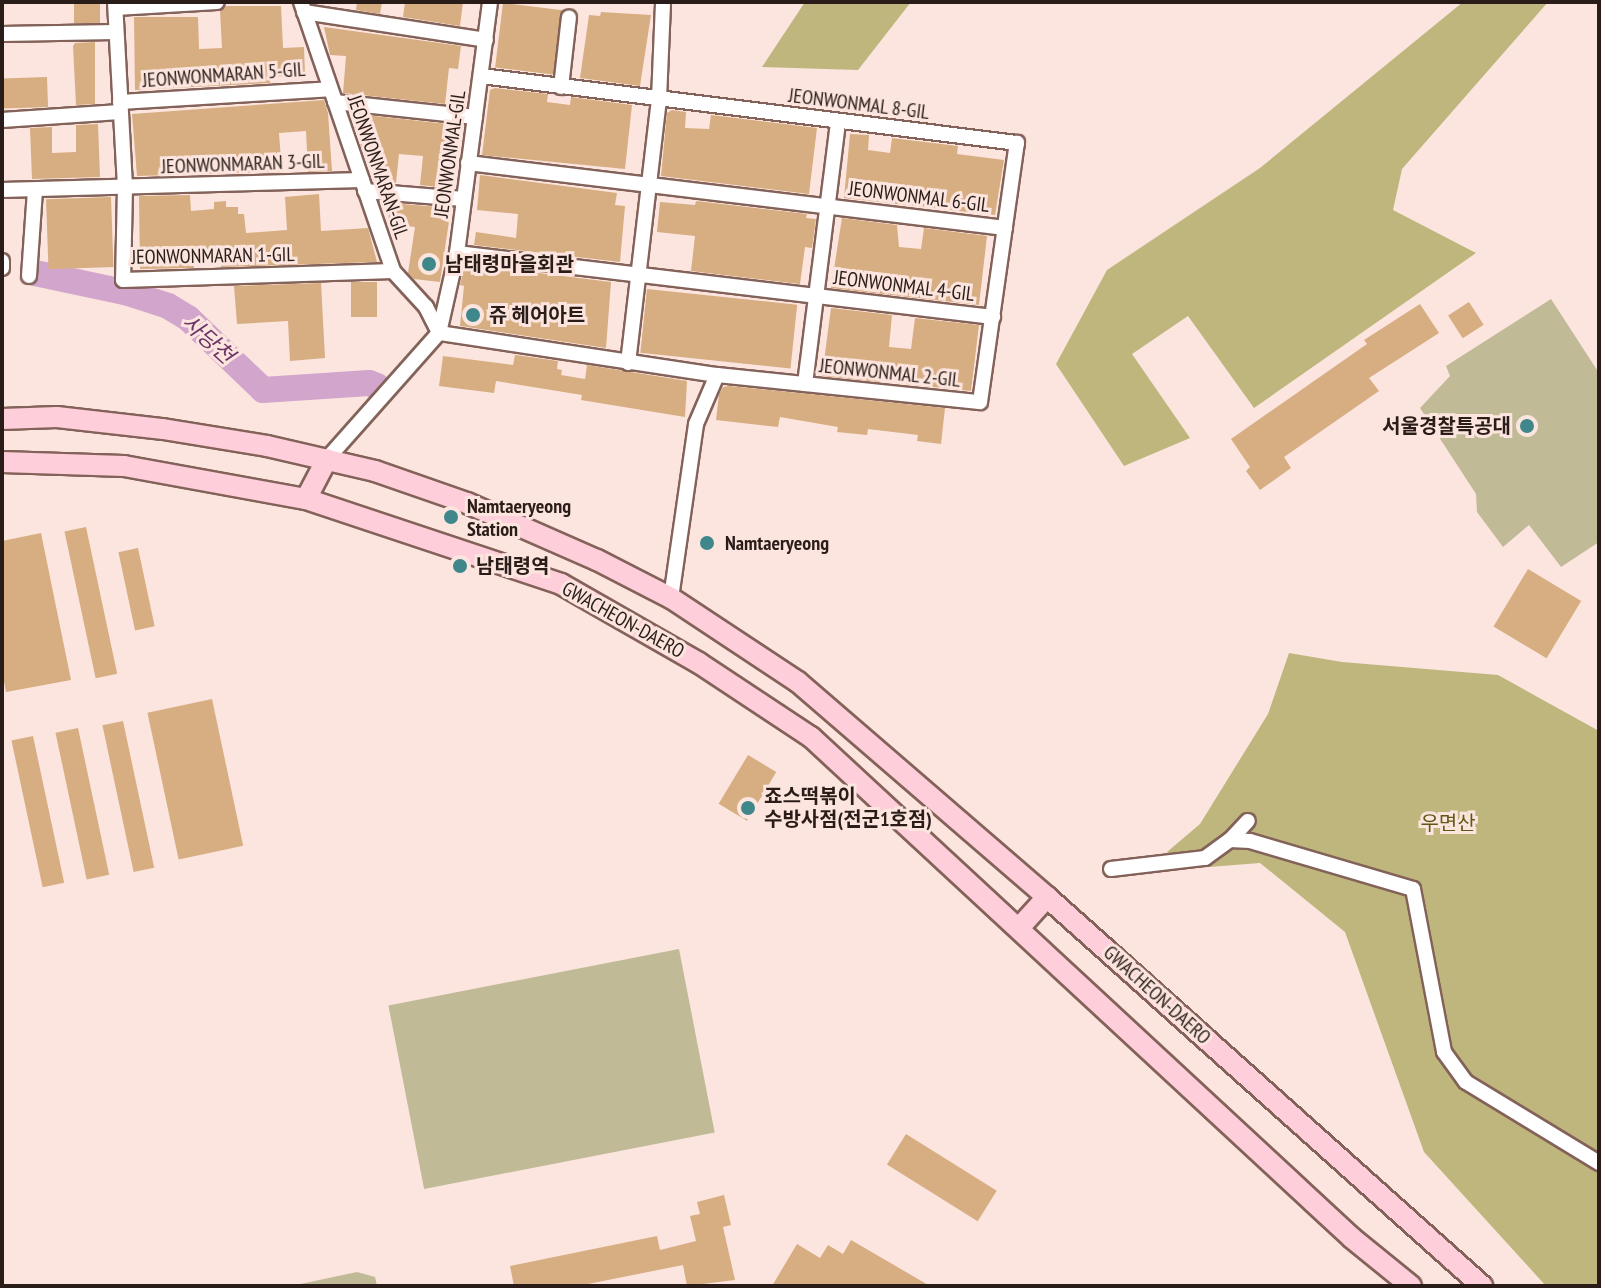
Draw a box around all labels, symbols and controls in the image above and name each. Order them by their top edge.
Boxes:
street label: JEONWONMARAN 5-GIL [142,57,306,93]
street label: JEONWONMAL 8-GIL [787,83,931,125]
street label: JEONWONMAL-GIL [429,89,471,219]
street label: JEONWONMARAN-GIL [342,92,414,242]
street label: JEONWONMARAN 3-GIL [161,149,325,179]
street label: JEONWONMAL 6-GIL [847,176,991,218]
street label: JEONWONMARAN 1-GIL [131,243,295,269]
place label: 남태령마을회관 [445,252,574,276]
marker: 남태령마을회관 [420,255,438,273]
street label: JEONWONMAL 4-GIL [832,265,976,307]
place label: 쥬 헤어아트 [489,303,585,327]
marker: 쥬 헤어아트 [464,306,482,324]
water label: 사당천 [177,309,239,369]
street label: JEONWONMAL 2-GIL [818,354,962,392]
place label: 서울경찰특공대 [1382,414,1511,438]
marker: 서울경찰특공대 [1518,417,1536,435]
place label: Namtaeryeong Station [467,494,571,541]
marker: Namtaeryeong Station [442,508,460,526]
place label: Namtaeryeong [725,531,829,555]
marker: Namtaeryeong [696,532,718,554]
place label: 남태령역 [476,554,550,578]
marker: 남태령역 [451,557,469,575]
street label: GWACHEON-DAERO [558,577,688,663]
place label: 죠스떡볶이 수방사점(전군1호점) [764,784,932,831]
marker: 죠스떡볶이 수방사점(전군1호점) [739,799,757,817]
park label: 우면산 [1420,811,1476,835]
street label: GWACHEON-DAERO [1098,941,1216,1049]

